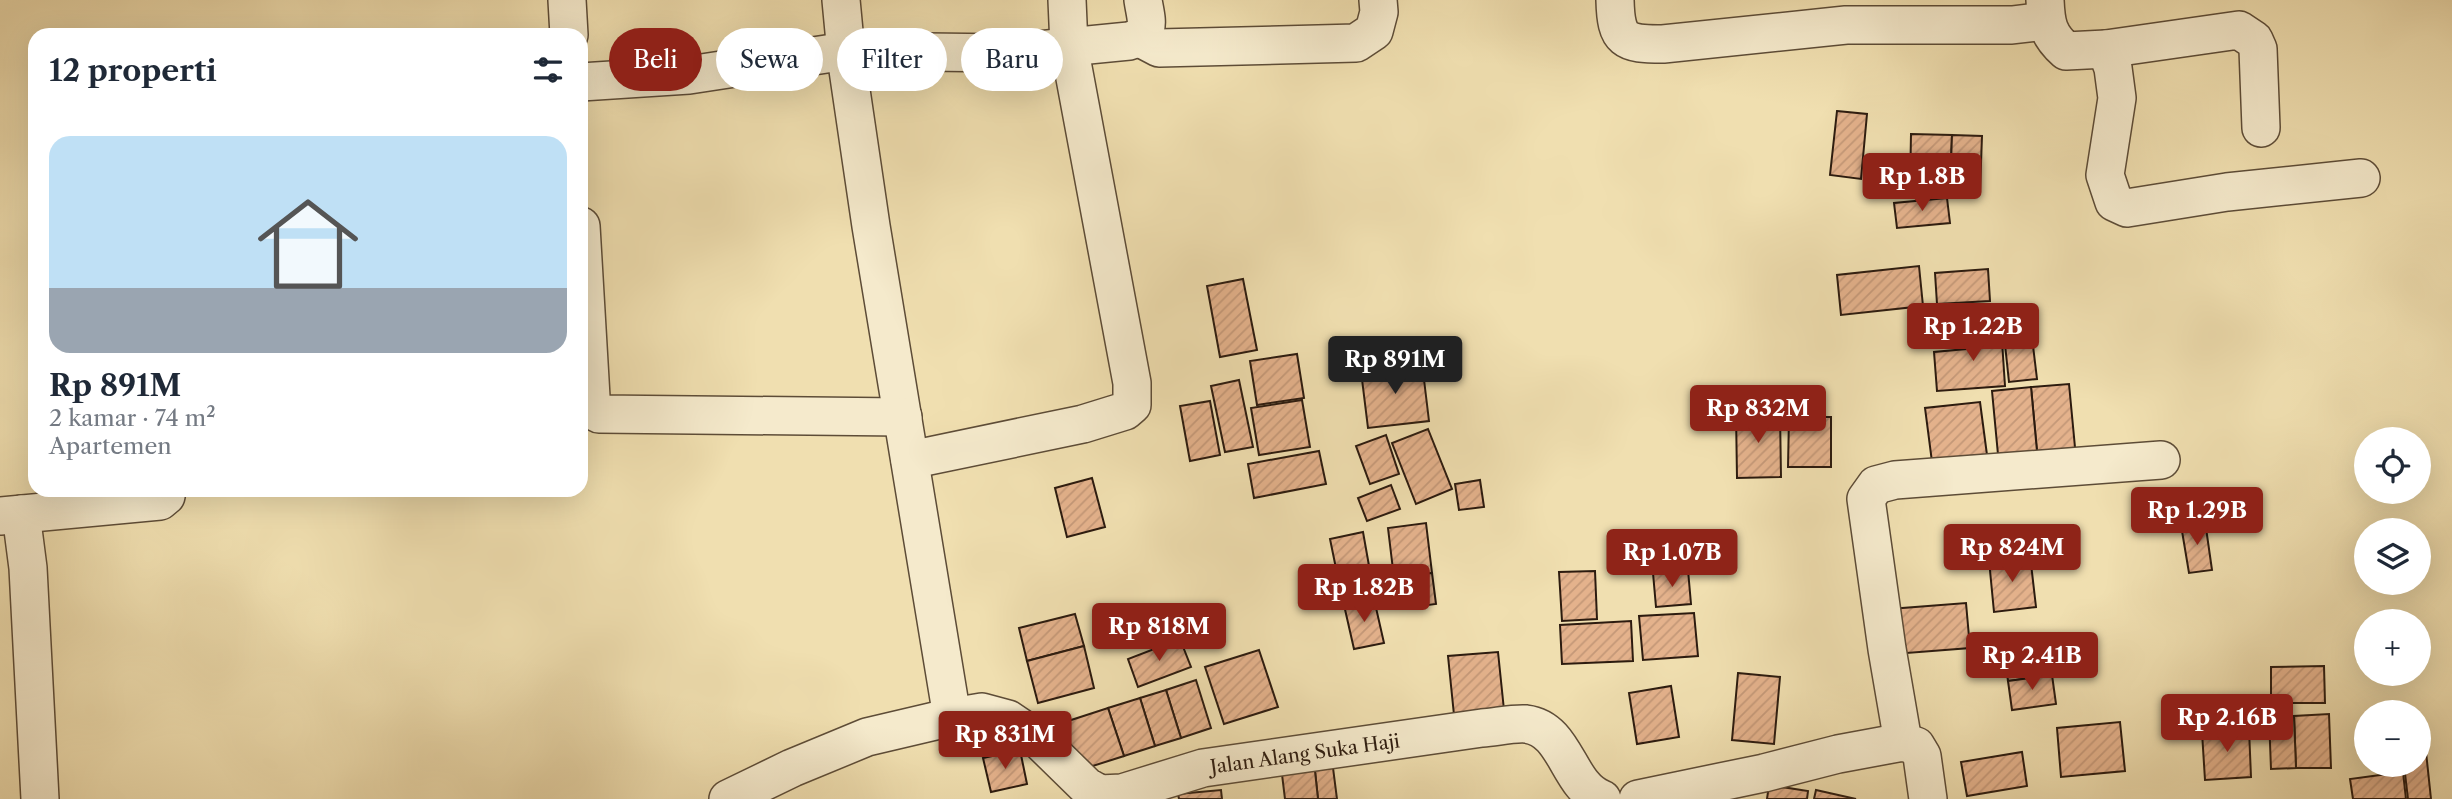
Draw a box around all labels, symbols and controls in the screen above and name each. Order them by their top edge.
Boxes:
chip: Beli [609,28,702,91]
chip: Sewa [716,28,823,91]
chip: Filter [837,28,947,91]
chip: Baru [961,28,1063,91]
icon: filters [529,51,567,89]
text: 12 properti [49,52,217,89]
pin: Rp 1.8B [1857,154,1987,213]
text: Rp 1.8B [1879,162,1965,190]
icon: home [245,181,371,307]
pin: Rp 1.22B [1901,304,2045,363]
text: Rp 1.22B [1923,312,2023,340]
pin: Rp 891M [1330,336,1460,396]
text: Rp 891M [1344,345,1446,373]
text: Rp 891M [49,367,181,404]
pin: Rp 832M [1693,386,1823,445]
text: Rp 832M [1706,394,1810,422]
text: 2 kamar · 74 m² [49,404,216,432]
map controls [2354,427,2431,777]
button: locate [2354,427,2431,504]
text: Apartemen [49,432,172,460]
pin: Rp 1.29B [2125,488,2269,547]
text: Rp 1.29B [2147,496,2247,524]
button: layers [2354,518,2431,595]
pin: Rp 824M [1947,524,2077,584]
pin: Rp 1.07B [1600,530,1744,589]
text: Rp 824M [1960,533,2064,561]
text: Rp 1.07B [1622,538,1722,566]
pin: Rp 1.82B [1292,564,1436,624]
text: Rp 1.82B [1314,573,1414,601]
pin: Rp 818M [1094,604,1224,663]
button: + [2354,609,2431,686]
text: Rp 818M [1108,612,1210,640]
pin: Rp 2.41B [1960,632,2104,692]
text: Rp 2.41B [1982,641,2082,669]
pin: Rp 2.16B [2155,694,2299,754]
button: − [2354,700,2431,777]
text: Rp 2.16B [2177,703,2277,731]
pin: Rp 831M [940,712,1070,771]
text: Rp 831M [955,720,1055,748]
street label: Jalan Alang Suka Haji [1206,729,1401,779]

